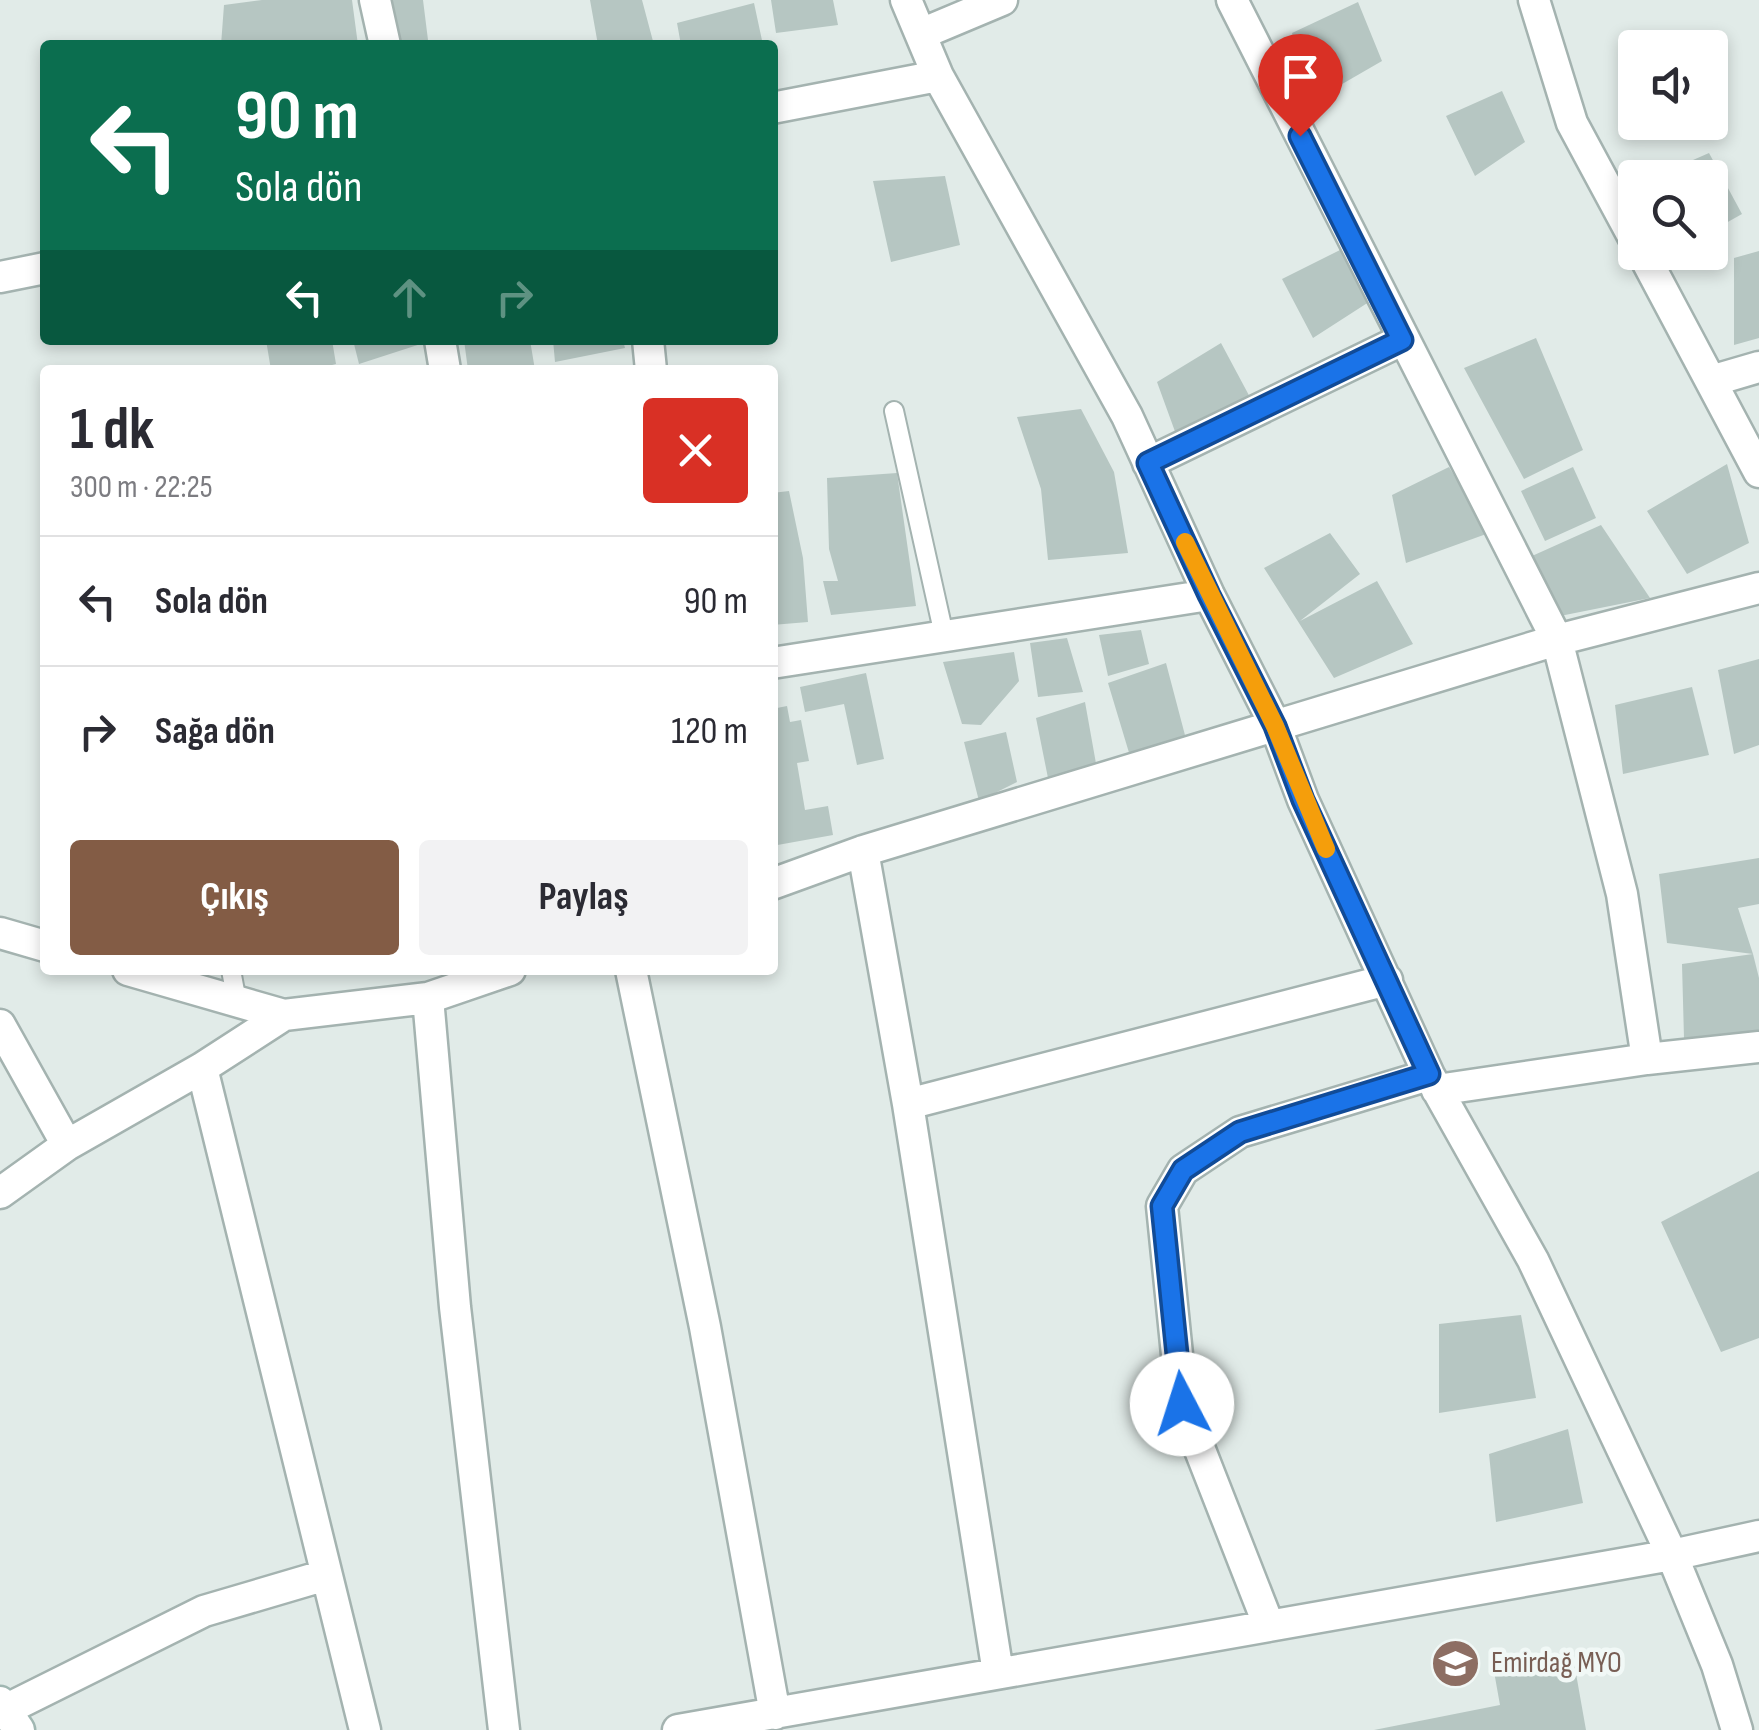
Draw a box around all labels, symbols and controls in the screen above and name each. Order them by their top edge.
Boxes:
map controls [1618,30,1728,270]
button: sound [1618,30,1728,140]
pin [1258,34,1343,137]
icon: arrive [1273,49,1328,104]
text: 90 m [235,75,359,159]
icon: left [70,80,200,210]
text: Sola dön [235,160,363,215]
button: search [1618,160,1728,270]
icon: left [277,270,332,325]
icon: ahead [382,270,437,325]
icon: right [487,270,542,325]
text: 1 dk [70,394,154,466]
button: close [643,398,748,503]
text: 300 m · 22:25 [70,468,213,507]
icon: left [70,574,125,629]
text: Sola dön [155,579,268,624]
text: 90 m [684,579,748,624]
icon: right [70,704,125,759]
text: Sağa dön [155,709,275,754]
text: 120 m [671,709,748,754]
button: Çıkış [70,840,399,955]
button: Paylaş [419,840,748,955]
position arrow [1130,1352,1234,1456]
school or university icon: Emirdağ MYO [1430,1637,1482,1689]
place label: Emirdağ MYO [1491,1645,1622,1681]

